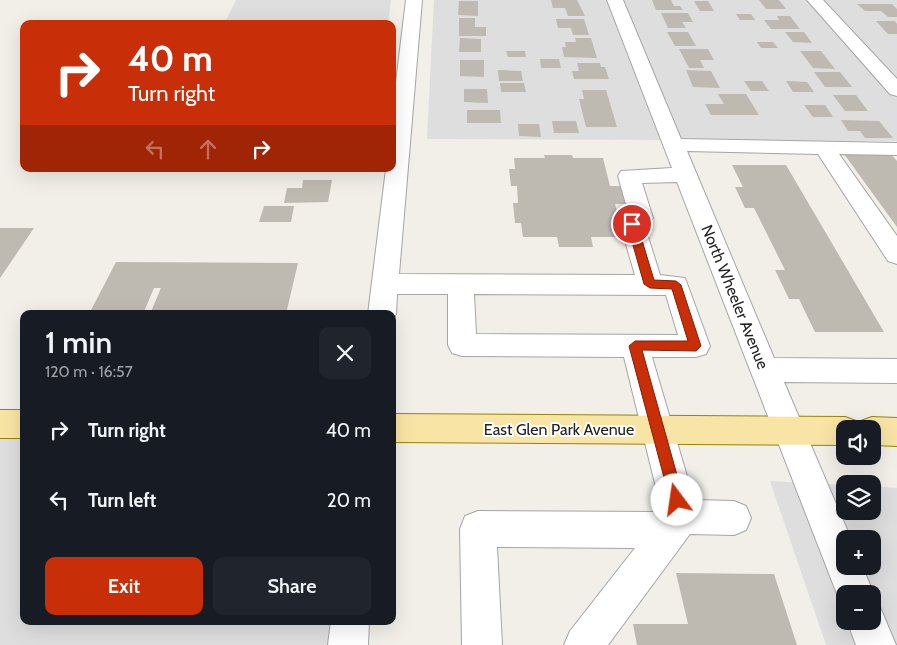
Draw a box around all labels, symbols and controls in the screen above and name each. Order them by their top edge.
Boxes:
text: 40 m [128,37,213,80]
icon: right [45,40,110,105]
text: Turn right [128,80,215,107]
icon: left [141,135,169,163]
icon: ahead [194,135,222,163]
icon: right [247,135,275,163]
pin [611,203,653,245]
icon: arrive [618,210,646,238]
street label: North Wheeler Avenue [697,222,773,372]
text: 1 min [45,324,112,361]
button: close [319,327,371,379]
text: 120 m · 16:57 [45,362,133,381]
icon: right [45,416,73,444]
text: Turn right [88,419,166,442]
text: 40 m [326,419,371,442]
street label: East Glen Park Avenue [484,420,634,439]
map controls [836,420,881,630]
button: sound [836,420,881,465]
position arrow [650,473,702,525]
button: layers [836,475,881,520]
icon: left [45,486,73,514]
text: Turn left [88,489,156,512]
text: 20 m [327,489,371,512]
button: + [836,530,881,575]
button: Exit [45,557,203,615]
button: Share [213,557,371,615]
button: − [836,585,881,630]

